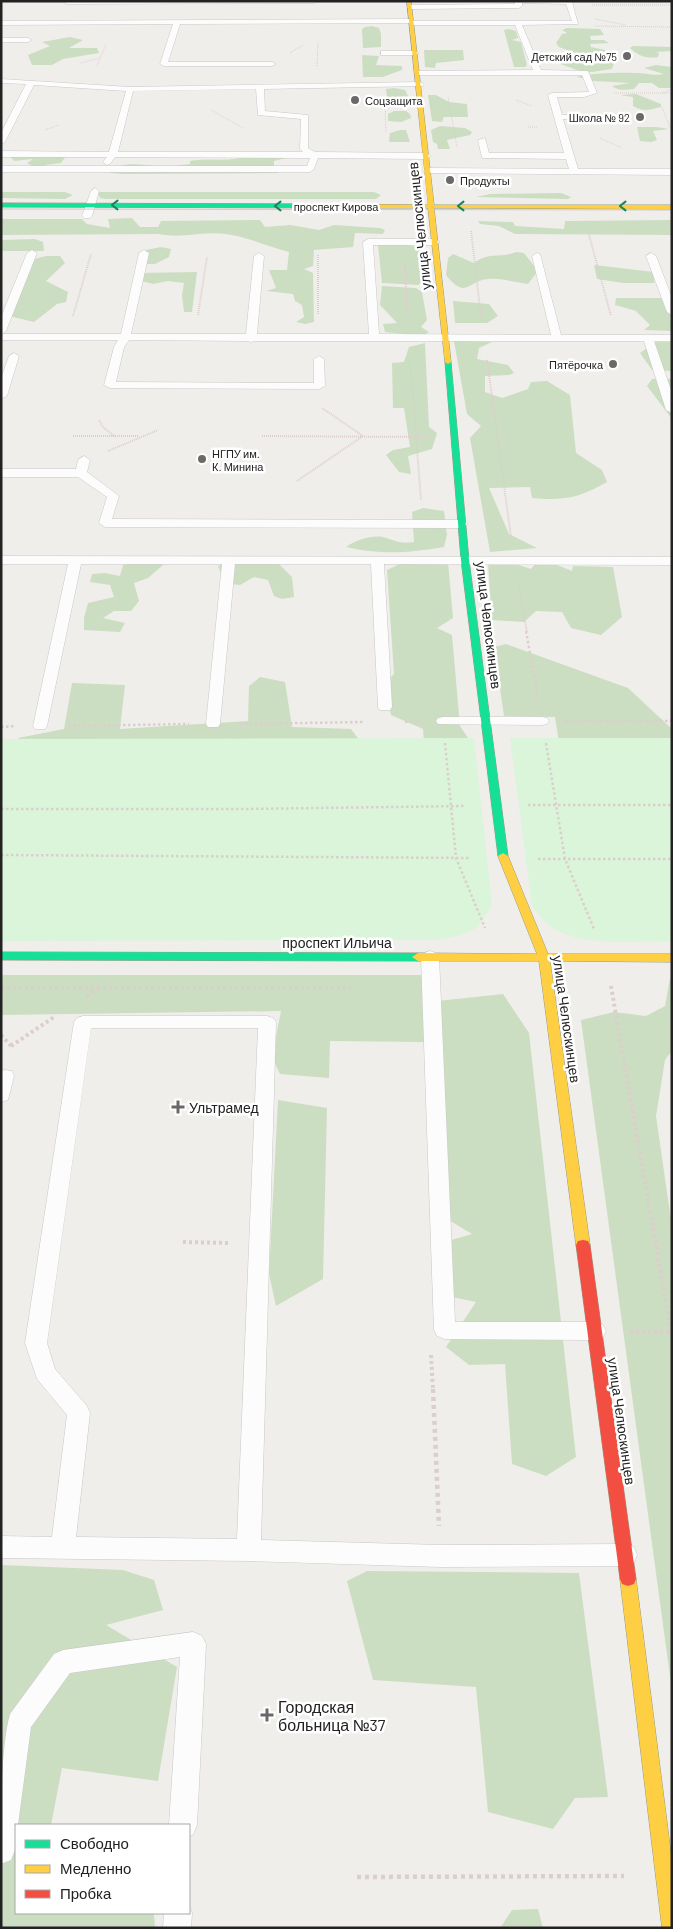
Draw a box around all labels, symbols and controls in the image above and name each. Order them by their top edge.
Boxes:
place label: Детский сад №75 [531,50,617,63]
marker: Детский сад №75 [621,50,633,62]
marker: Соцзащита [349,94,361,106]
place label: Соцзащита [365,94,424,107]
place label: Школа № 92 [569,111,630,124]
marker: Школа № 92 [634,111,646,123]
street label: улица Челюскинцев [404,161,434,291]
marker: Продукты [444,174,456,186]
place label: Продукты [460,174,510,187]
one-way arrow [111,200,118,210]
street label: проспект Кирова [294,200,379,213]
one-way arrow [273,201,281,211]
one-way arrow [456,201,464,211]
one-way arrow [619,201,626,211]
place label: Пятёрочка [549,358,604,371]
marker: Пятёрочка [607,358,619,370]
place label: НГПУ им. К. Минина [212,447,264,473]
marker: НГПУ им. К. Минина [196,453,208,465]
street label: улица Челюскинцев [473,560,505,690]
street label: проспект Ильича [282,934,392,951]
street label: улица Челюскинцев [550,954,584,1084]
place label: Ультрамед [189,1099,259,1116]
marker: Ультрамед [171,1100,185,1114]
street label: улица Челюскинцев [605,1356,639,1486]
place label: Городская больница №37 [278,1697,386,1734]
marker: Городская больница №37 [260,1708,274,1722]
legend [15,1824,190,1914]
text: Свободно [60,1834,129,1852]
text: Медленно [60,1859,131,1877]
text: Пробка [60,1884,112,1902]

